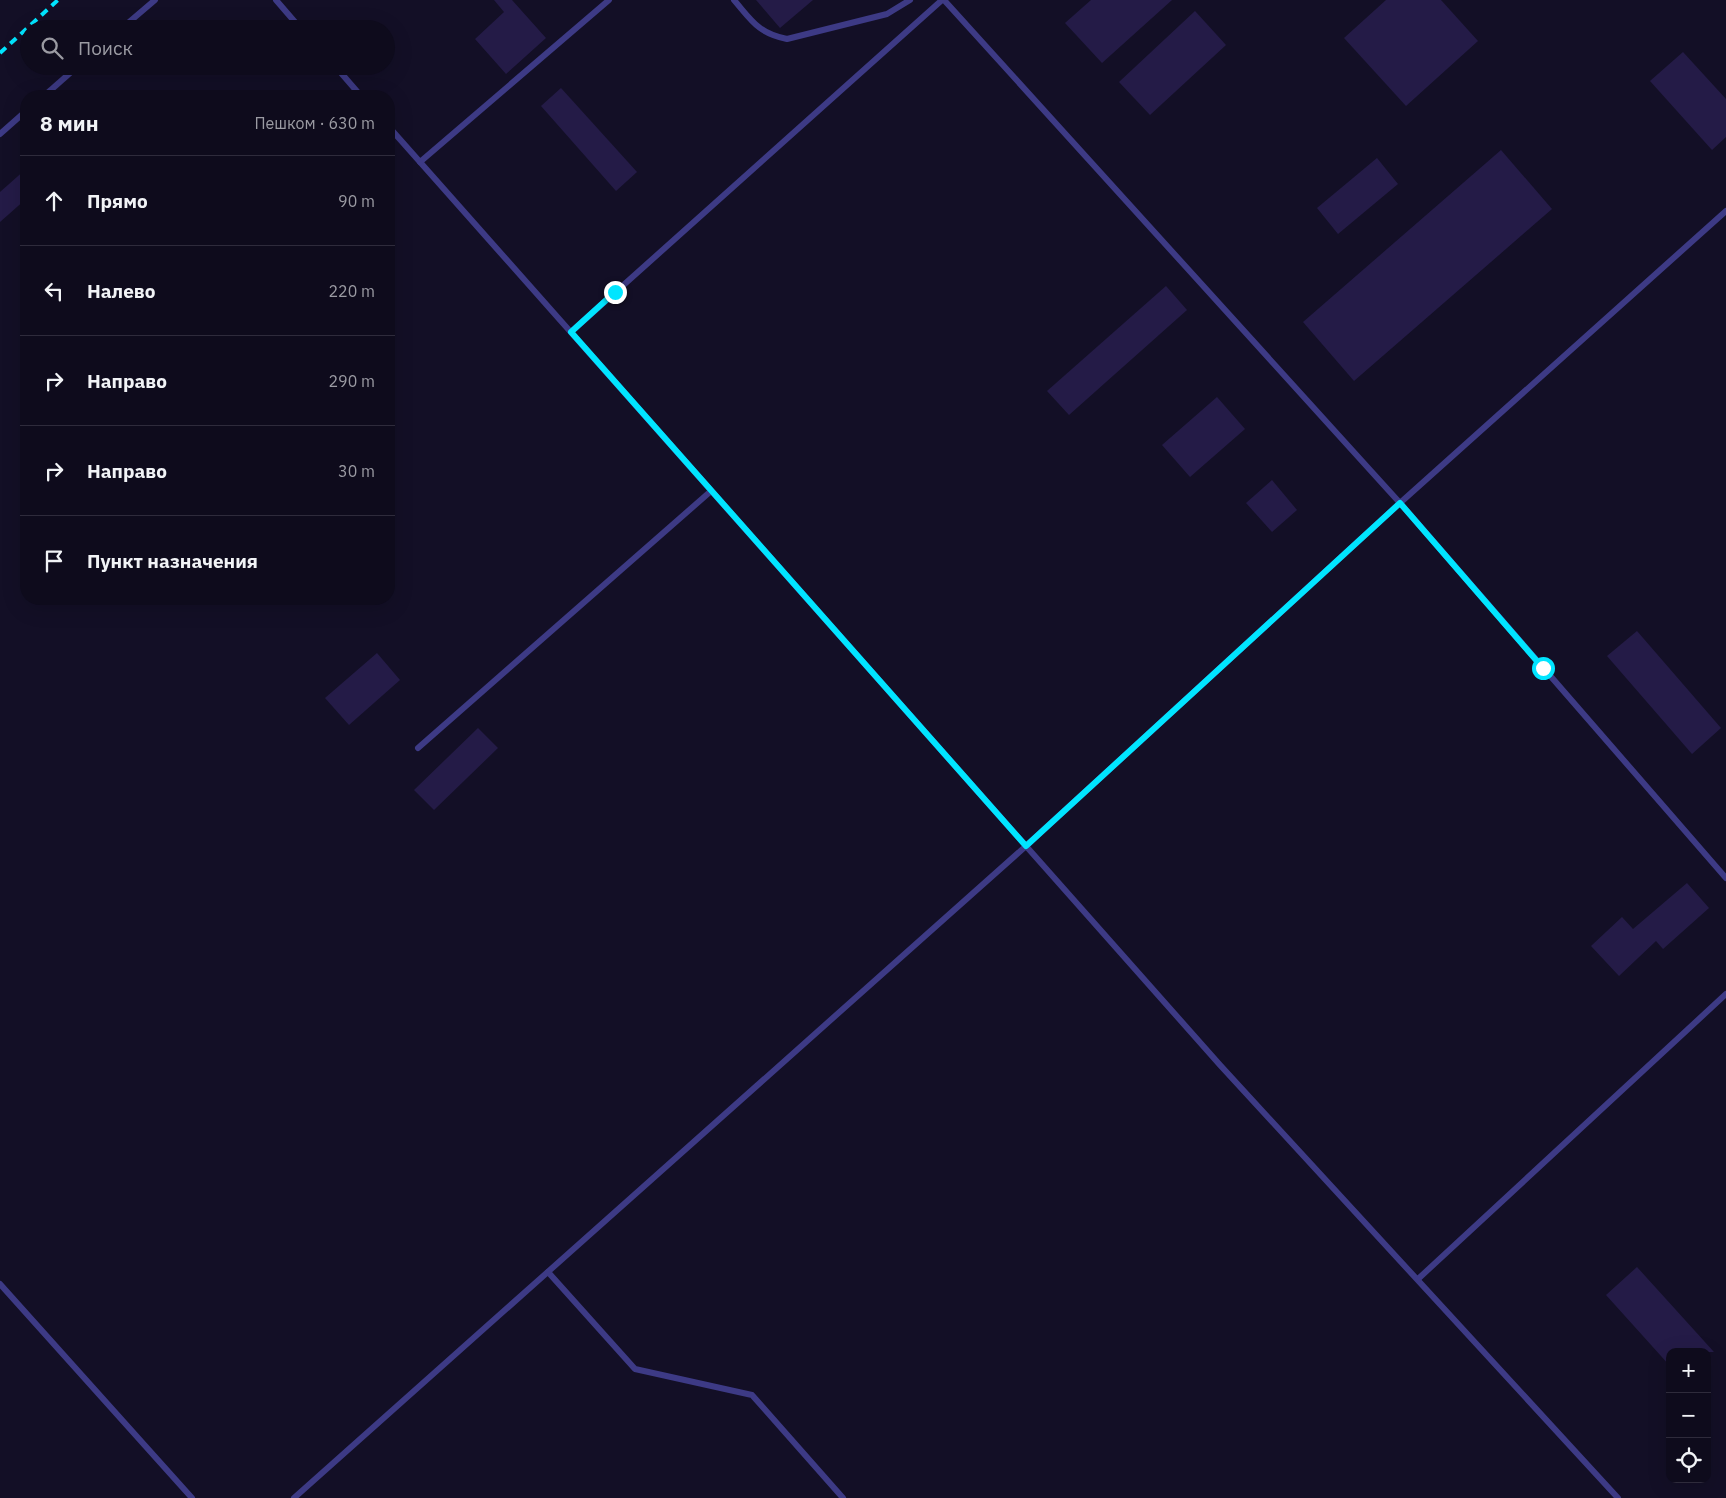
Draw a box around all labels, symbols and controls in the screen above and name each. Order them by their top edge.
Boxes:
search box [20,20,395,75]
icon: search [38,34,66,62]
text: Поиск [78,36,133,60]
text: 8 мин [40,109,99,137]
text: Пешком · 630 m [254,113,375,133]
icon: ahead [40,187,68,215]
text: Прямо [87,189,148,213]
text: 90 m [338,191,375,211]
icon: left [40,277,68,305]
text: Налево [87,279,156,303]
text: 220 m [328,281,375,301]
route end [604,281,627,304]
icon: right [40,367,68,395]
text: Направо [87,369,167,393]
text: 290 m [328,371,375,391]
icon: right [40,457,68,485]
text: Направо [87,459,167,483]
text: 30 m [338,461,375,481]
icon: arrive [40,547,68,575]
text: Пункт назначения [87,549,258,573]
route start [1532,657,1555,680]
map controls [1666,1348,1711,1483]
button: + [1666,1348,1711,1393]
button: − [1666,1393,1711,1438]
button: locate [1666,1438,1711,1483]

